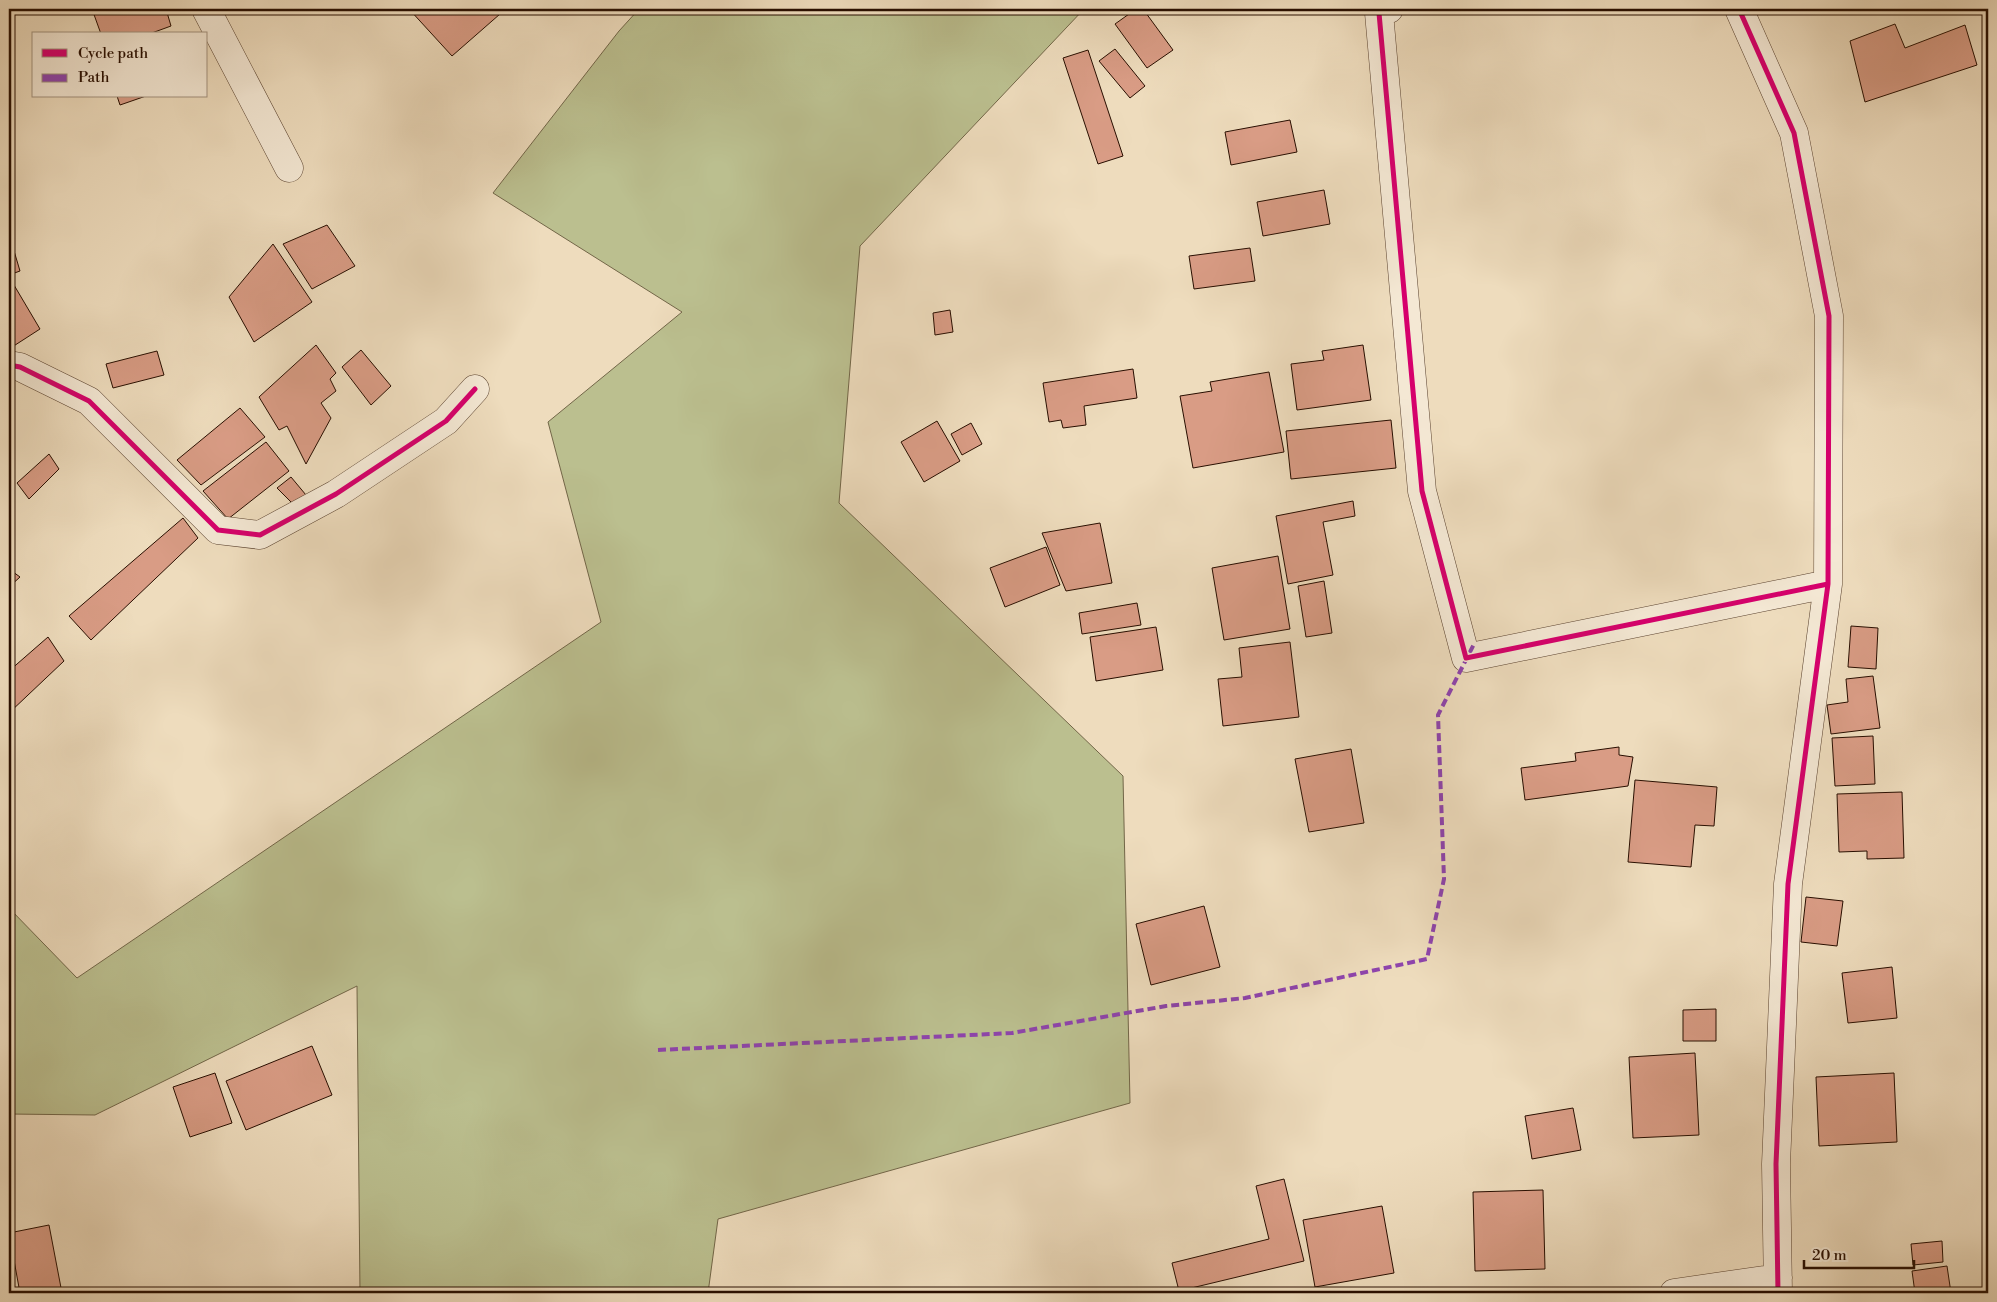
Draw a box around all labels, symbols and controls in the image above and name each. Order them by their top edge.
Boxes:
legend [32,32,208,98]
text: Cycle path [78,44,148,63]
text: Path [78,68,110,87]
scale bar [1804,1237,1914,1269]
text: 20 m [1812,1246,1847,1265]

